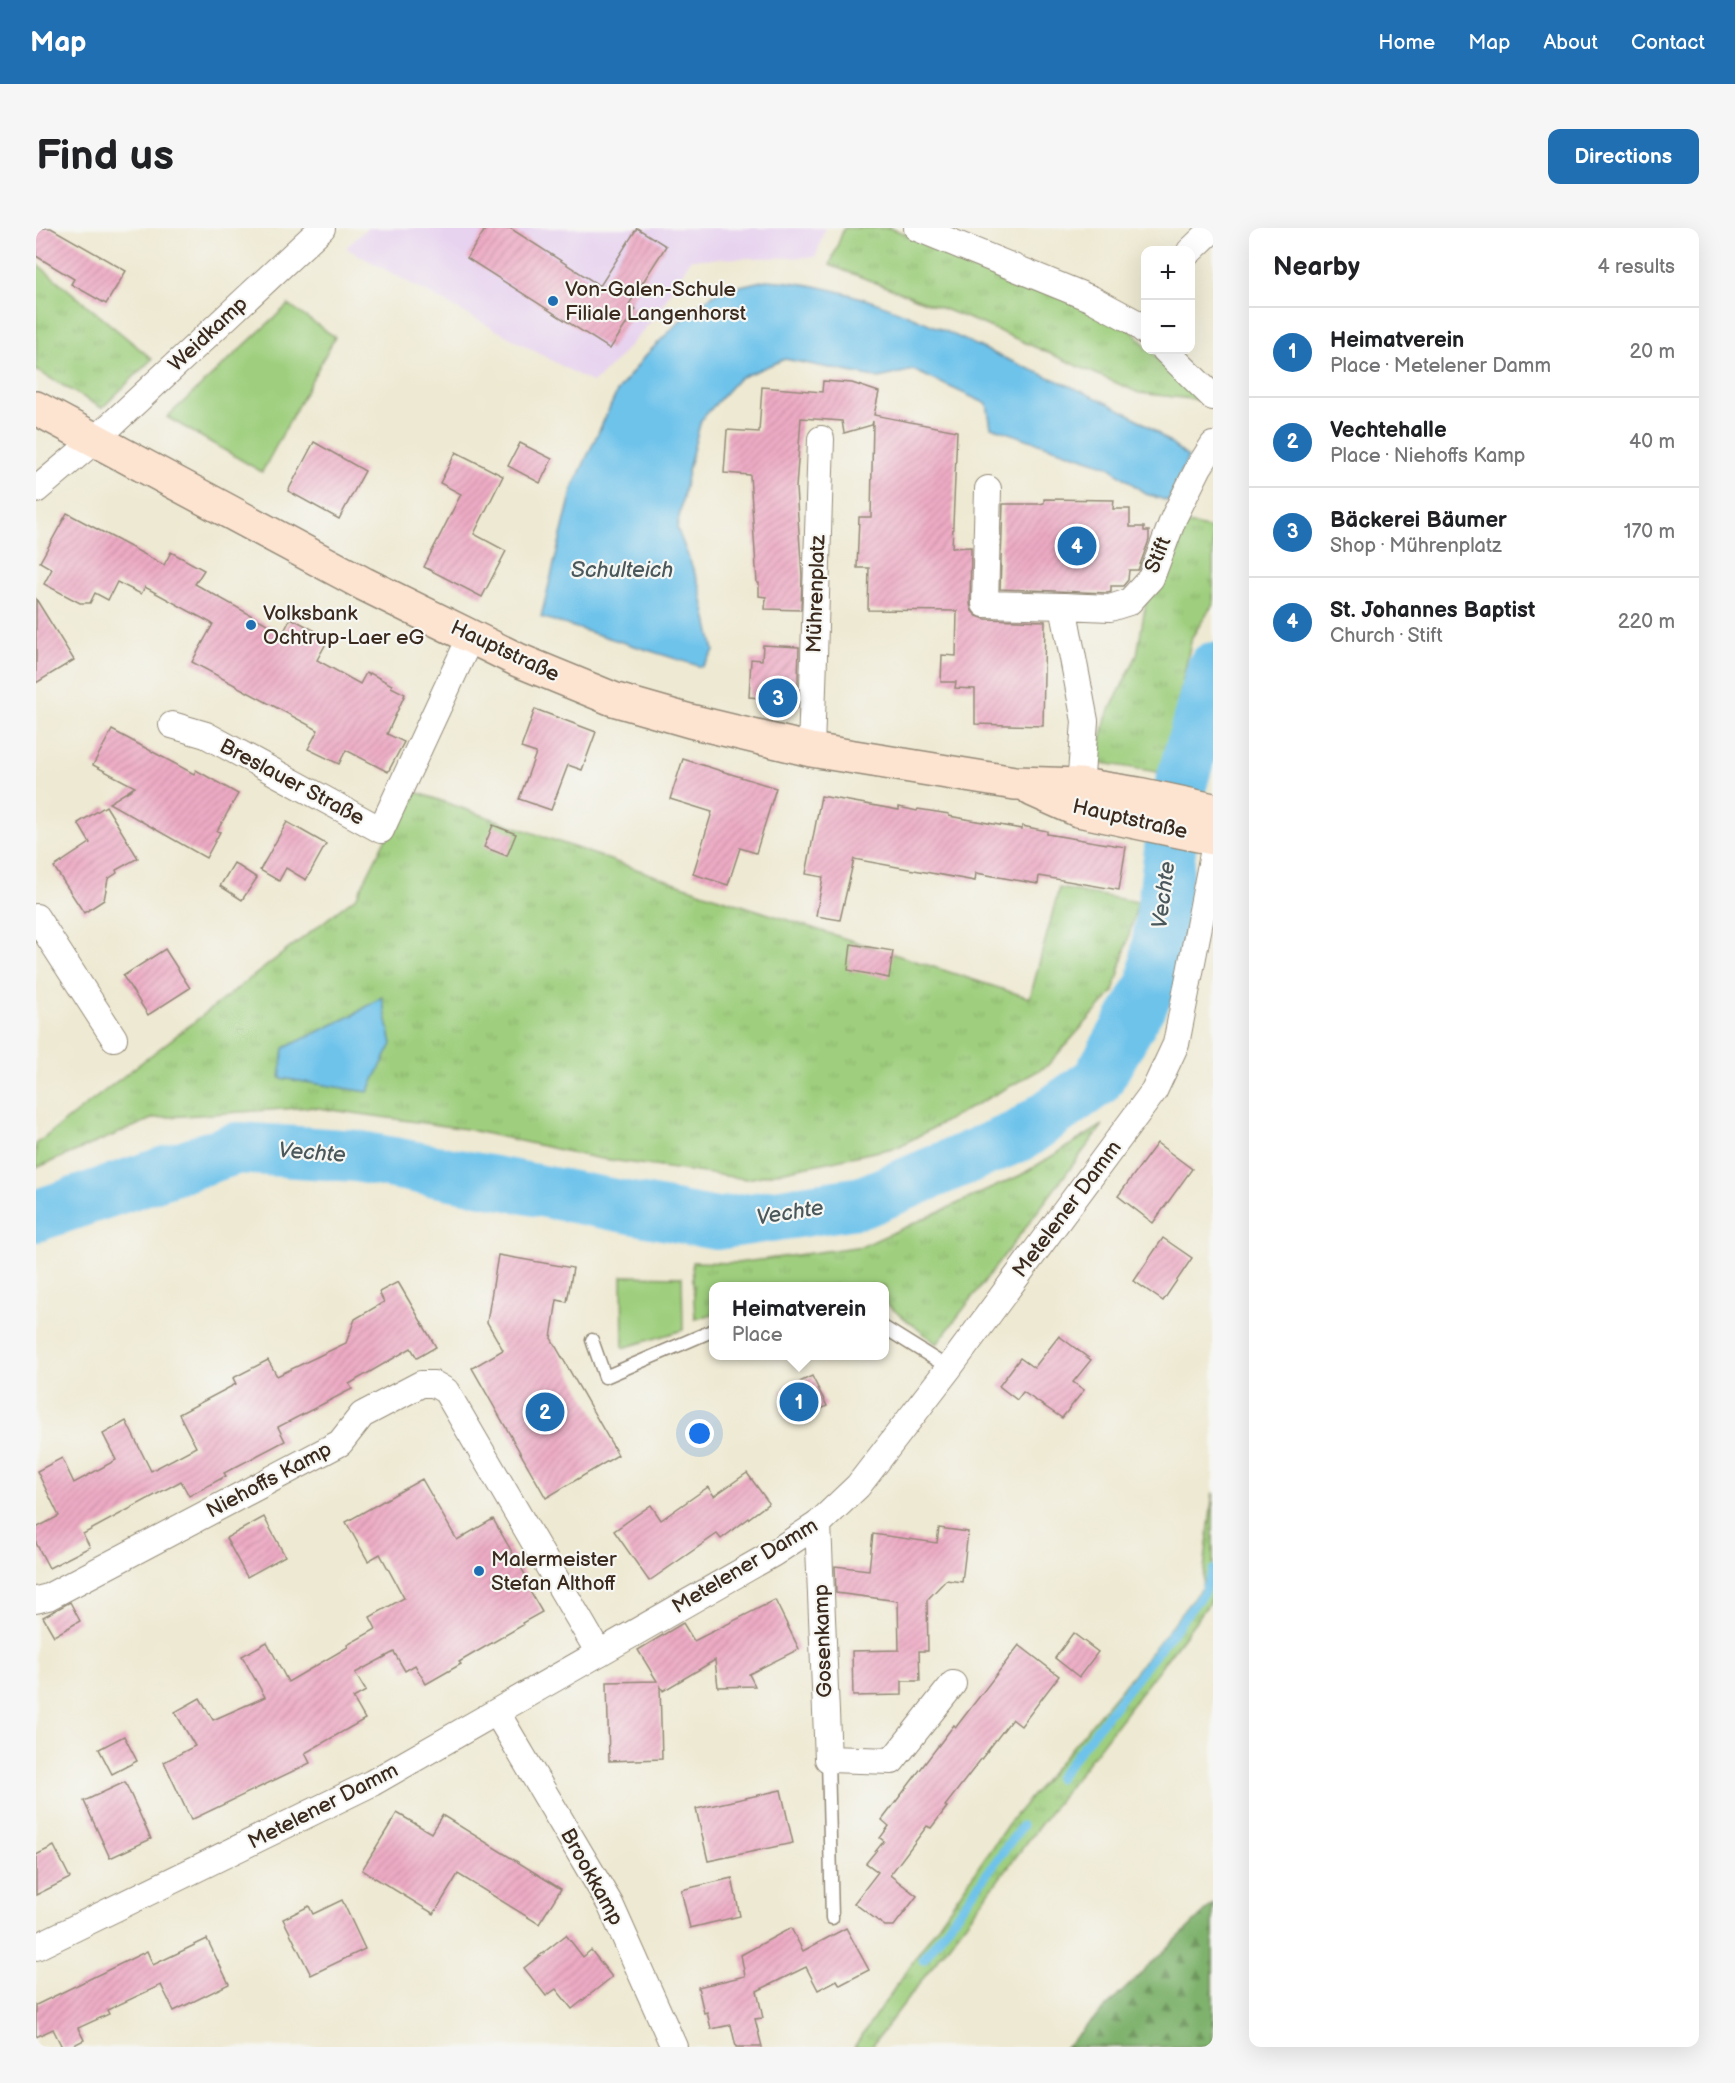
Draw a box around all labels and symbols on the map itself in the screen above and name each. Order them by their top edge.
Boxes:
place label: Von-Galen-Schule Filiale Langenhorst [565,277,747,326]
street label: Weidkamp [163,291,253,377]
marker: Von-Galen-Schule Filiale Langenhorst [546,294,560,308]
pin: 4 [1058,524,1096,568]
street label: Stift [1139,533,1177,577]
street label: Mührenplatz [801,534,831,653]
water label: Schulteich [571,557,673,584]
place label: Volksbank Ochtrup-Laer eG [263,601,425,650]
street label: Hauptstraße [447,615,563,687]
marker: Volksbank Ochtrup-Laer eG [244,618,258,632]
pin: 3 [758,676,798,720]
street label: Breslauer Straße [215,733,369,831]
street label: Hauptstraße [1070,794,1190,844]
water label: Vechte [1146,860,1182,930]
street label: Metelener Damm [1007,1136,1127,1282]
water label: Vechte [277,1137,347,1169]
water label: Vechte [754,1194,826,1232]
pin: 1 [780,1380,819,1424]
pin: 2 [526,1390,564,1434]
your location [685,1419,714,1448]
street label: Niehoffs Kamp [202,1437,336,1523]
street label: Metelener Damm [668,1513,822,1619]
place label: Malermeister Stefan Althoff [491,1547,617,1596]
marker: Malermeister Stefan Althoff [472,1564,486,1578]
street label: Gosenkamp [809,1584,837,1698]
street label: Metelener Damm [244,1757,402,1855]
street label: Brookkamp [555,1824,629,1930]

